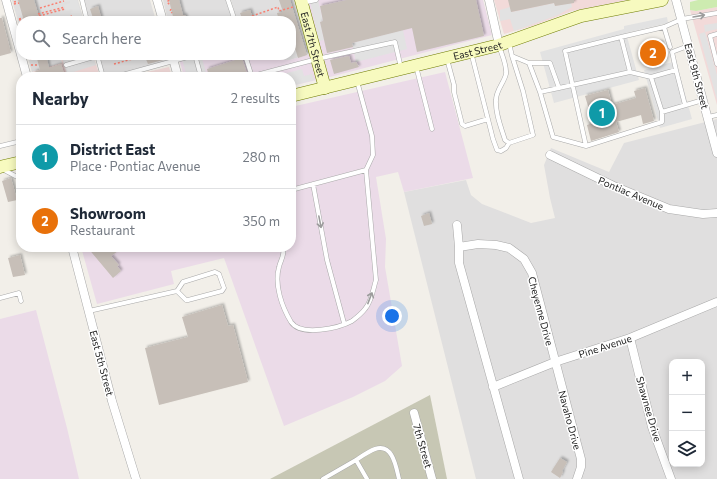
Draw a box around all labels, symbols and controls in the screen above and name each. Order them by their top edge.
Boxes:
street label: East 7th Street [298,10,328,78]
one-way arrow [692,12,705,20]
search box [16,16,296,60]
icon: search [30,27,52,49]
text: Search here [62,29,141,47]
street label: East Street [452,38,504,62]
pin: 2 [640,38,666,68]
street label: East 9th Street [682,42,712,110]
text: Nearby [32,88,89,109]
text: 2 results [231,90,280,106]
pin: 1 [589,98,615,128]
text: District East [70,140,155,158]
text: 1 [42,149,48,165]
text: 280 m [243,149,280,165]
text: Place · Pontiac Avenue [70,158,200,174]
street label: Pontiac Avenue [596,174,666,212]
text: Showroom [70,204,146,222]
text: 2 [41,213,49,229]
text: 350 m [243,213,280,229]
one-way arrow [317,216,325,229]
text: Restaurant [70,222,135,238]
street label: Cheyenne Drive [526,275,556,347]
one-way arrow [367,292,375,304]
your location [382,306,402,326]
street label: East 5th Street [87,329,117,397]
street label: Pine Avenue [577,332,633,360]
map controls [669,359,705,467]
button: + [669,359,705,395]
street label: Shawnee Drive [634,375,664,443]
street label: Navaho Drive [556,389,584,451]
button: − [669,395,705,431]
street label: 7th Street [411,423,435,469]
button: layers [669,431,705,467]

